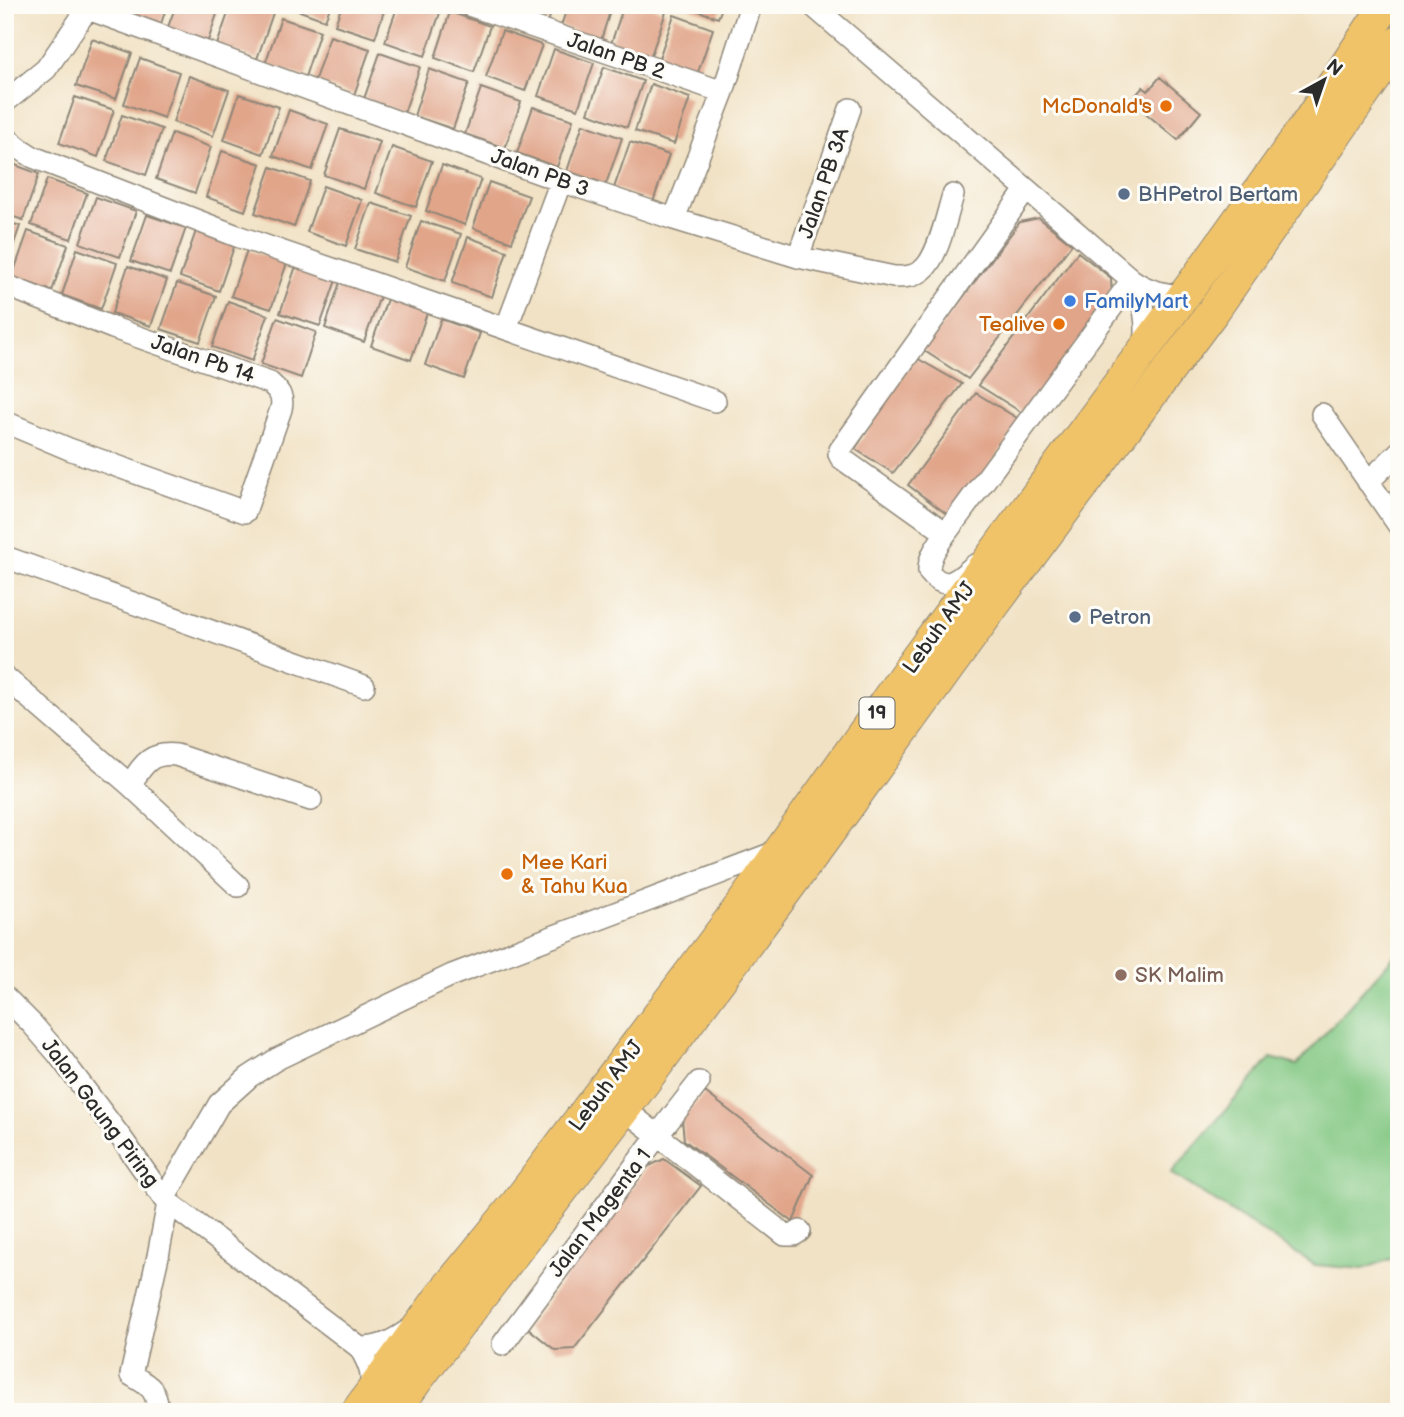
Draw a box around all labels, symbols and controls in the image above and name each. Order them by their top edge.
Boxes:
street label: Jalan PB 2 [564,28,669,85]
north arrow [1288,46,1358,116]
text: N [1321,55,1347,82]
place label: McDonald's [1042,94,1152,119]
marker: McDonald's [1158,98,1174,114]
street label: Jalan PB 3A [793,124,855,242]
street label: Jalan PB 3 [488,144,592,202]
place label: BHPetrol Bertam [1138,182,1298,207]
marker: BHPetrol Bertam [1116,186,1132,202]
place label: FamilyMart [1084,289,1189,314]
marker: FamilyMart [1062,293,1078,309]
place label: Tealive [979,312,1045,337]
marker: Tealive [1051,316,1067,332]
street label: Jalan Pb 14 [148,330,258,388]
street label: Lebuh AMJ [898,577,981,679]
place label: Petron [1089,605,1151,630]
marker: Petron [1067,609,1083,625]
road number: 19 [860,698,894,728]
place label: Mee Kari & Tahu Kua [521,850,628,899]
marker: Mee Kari & Tahu Kua [499,866,515,882]
place label: SK Malim [1135,963,1224,988]
marker: SK Malim [1113,967,1129,983]
street label: Jalan Gaung Piring [36,1034,164,1192]
street label: Lebuh AMJ [564,1035,649,1136]
street label: Jalan Magenta 1 [544,1144,656,1282]

